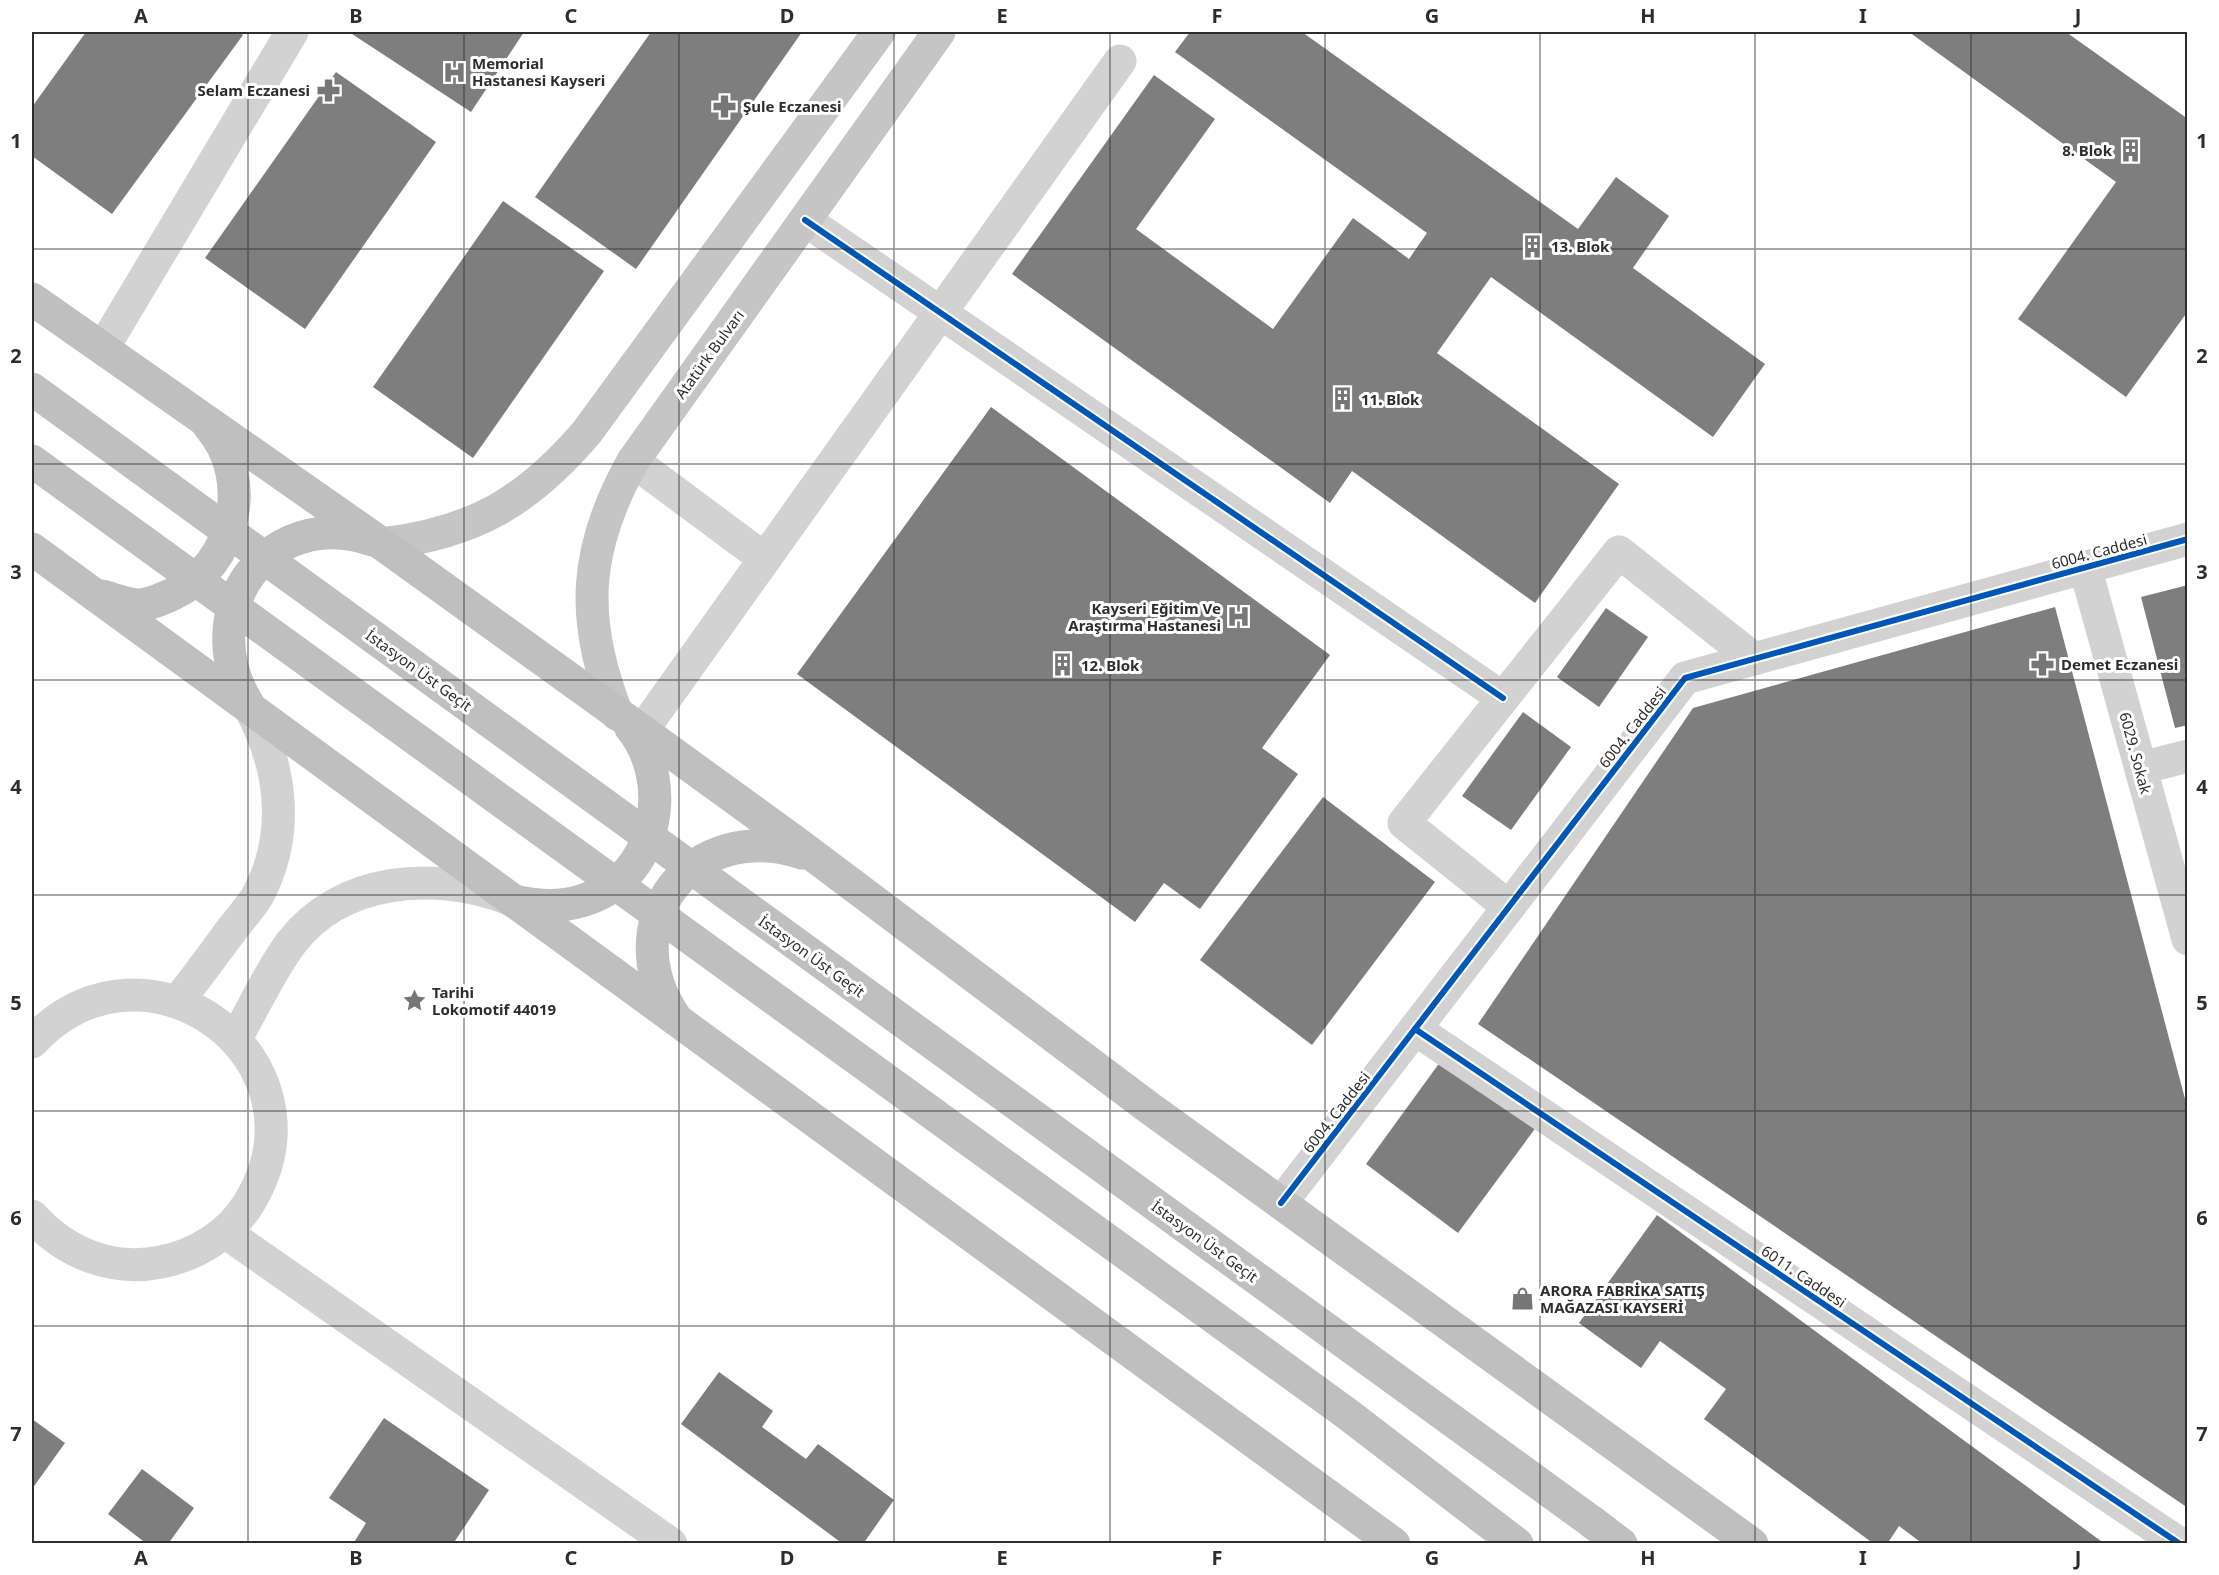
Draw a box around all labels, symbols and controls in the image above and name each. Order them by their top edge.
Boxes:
text: A [134,2,148,29]
text: B [349,2,363,29]
text: C [565,2,578,29]
text: D [780,2,794,29]
text: E [996,2,1008,29]
text: F [1212,2,1222,29]
text: G [1425,2,1439,29]
text: H [1640,2,1656,29]
text: I [1859,2,1867,29]
text: J [2073,2,2081,29]
place label: Memorial Hastanesi Kayseri [472,53,605,90]
hospital icon: Memorial Hastanesi Kayseri [441,59,467,85]
pharmacy icon: Selam Eczanesi [315,77,341,103]
place label: Selam Eczanesi [198,80,310,100]
pharmacy icon: Şule Eczanesi [712,93,738,119]
place label: Şule Eczanesi [743,96,842,116]
text: 1 [10,127,22,154]
text: 1 [2196,127,2208,154]
building icon: 8. Blok [2117,137,2143,163]
place label: 8. Blok [2062,140,2113,160]
building icon: 13. Blok [1520,233,1546,259]
place label: 13. Blok [1551,236,1610,256]
street label: Atatürk Bulvarı [670,306,748,402]
text: 2 [10,342,22,369]
text: 2 [2196,342,2208,369]
building icon: 11. Blok [1330,386,1356,412]
place label: 11. Blok [1361,389,1420,409]
street label: 6004. Caddesi [2049,529,2149,573]
text: 3 [10,558,22,585]
text: 3 [2196,558,2208,585]
place label: Kayseri Eğitim Ve Araştırma Hastanesi [1068,598,1221,635]
hospital icon: Kayseri Eğitim Ve Araştırma Hastanesi [1226,604,1252,630]
street label: İstasyon Üst Geçit [362,625,477,716]
pharmacy icon: Demet Eczanesi [2030,651,2056,677]
building icon: 12. Blok [1050,652,1076,678]
place label: Demet Eczanesi [2061,654,2178,674]
place label: 12. Blok [1081,655,1140,675]
street label: 6004. Caddesi [1594,682,1670,772]
street label: 6029. Sokak [2115,710,2157,796]
text: 4 [10,773,22,800]
text: 4 [2196,773,2208,800]
street label: İstasyon Üst Geçit [755,911,870,1002]
place label: Tarihi Lokomotif 44019 [432,982,556,1019]
place icon: Tarihi Lokomotif 44019 [401,988,427,1014]
text: 5 [10,989,22,1016]
text: 5 [2196,989,2208,1016]
street label: 6004. Caddesi [1298,1067,1374,1157]
street label: İstasyon Üst Geçit [1148,1196,1263,1287]
text: 6 [10,1204,22,1231]
text: 6 [2196,1204,2208,1231]
street label: 6011. Caddesi [1758,1240,1850,1312]
place label: ARORA FABRİKA SATIŞ MAĞAZASI KAYSERİ [1540,1280,1705,1317]
shop icon: ARORA FABRİKA SATIŞ MAĞAZASI KAYSERİ [1509,1286,1535,1312]
text: 7 [10,1420,22,1447]
text: 7 [2196,1420,2208,1447]
text: A [134,1544,148,1571]
text: B [349,1544,363,1571]
text: C [565,1544,578,1571]
text: D [780,1544,794,1571]
text: E [996,1544,1008,1571]
text: F [1212,1544,1222,1571]
text: G [1425,1544,1439,1571]
text: H [1640,1544,1656,1571]
text: I [1859,1544,1867,1571]
text: J [2073,1544,2081,1571]

